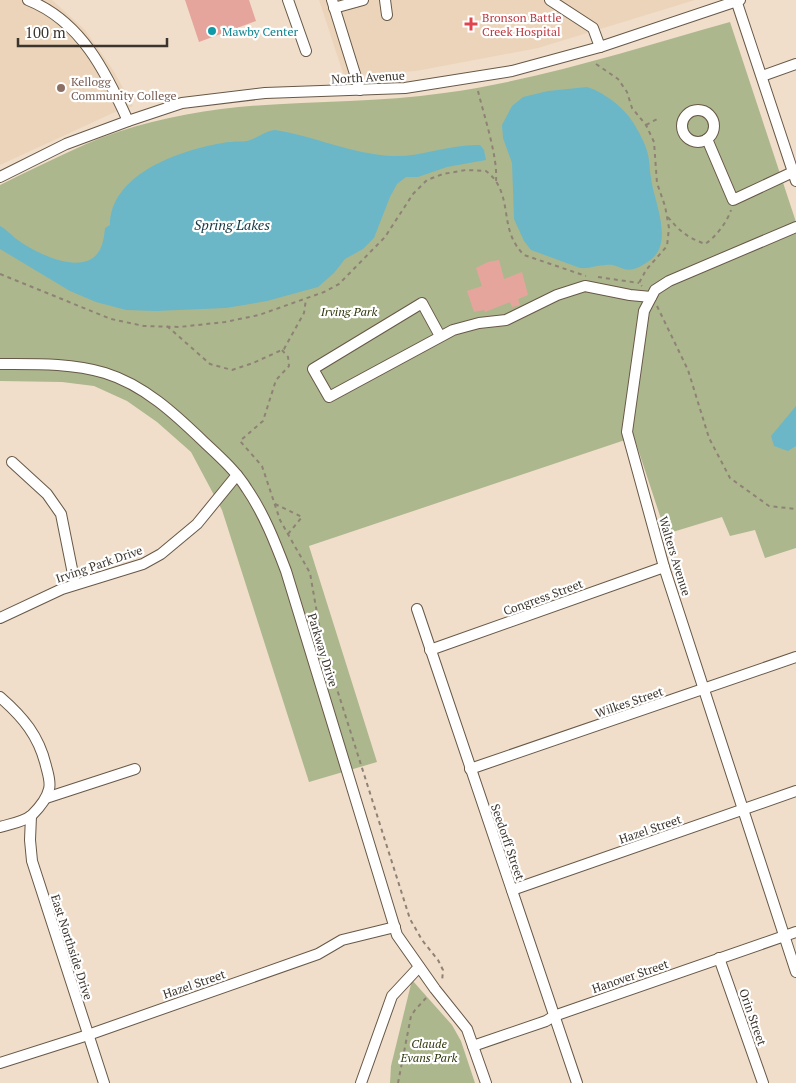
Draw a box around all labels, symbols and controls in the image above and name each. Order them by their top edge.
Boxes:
place label: Bronson Battle Creek Hospital [482,10,562,39]
scale bar [18,15,166,47]
marker: Bronson Battle Creek Hospital [464,17,478,31]
text: 100 m [25,22,66,42]
place label: Mawby Center [222,24,299,39]
marker: Mawby Center [206,25,218,37]
street label: North Avenue [331,68,405,86]
place label: Kellogg Community College [71,74,177,103]
marker: Kellogg Community College [55,82,67,94]
water label: Spring Lakes [194,215,270,234]
park label: Irving Park [320,304,377,319]
street label: Walters Avenue [656,514,694,598]
street label: Irving Park Drive [54,542,144,586]
street label: Congress Street [501,575,585,618]
street label: Parkway Drive [305,611,341,689]
street label: Wilkes Street [593,683,665,721]
street label: Seedorff Street [488,802,528,883]
street label: Hazel Street [617,811,684,847]
street label: East Northside Drive [48,892,96,1002]
street label: Hanover Street [590,956,671,996]
street label: Hazel Street [161,966,228,1002]
street label: Orin Street [736,987,770,1048]
park label: Claude Evans Park [400,1036,458,1065]

